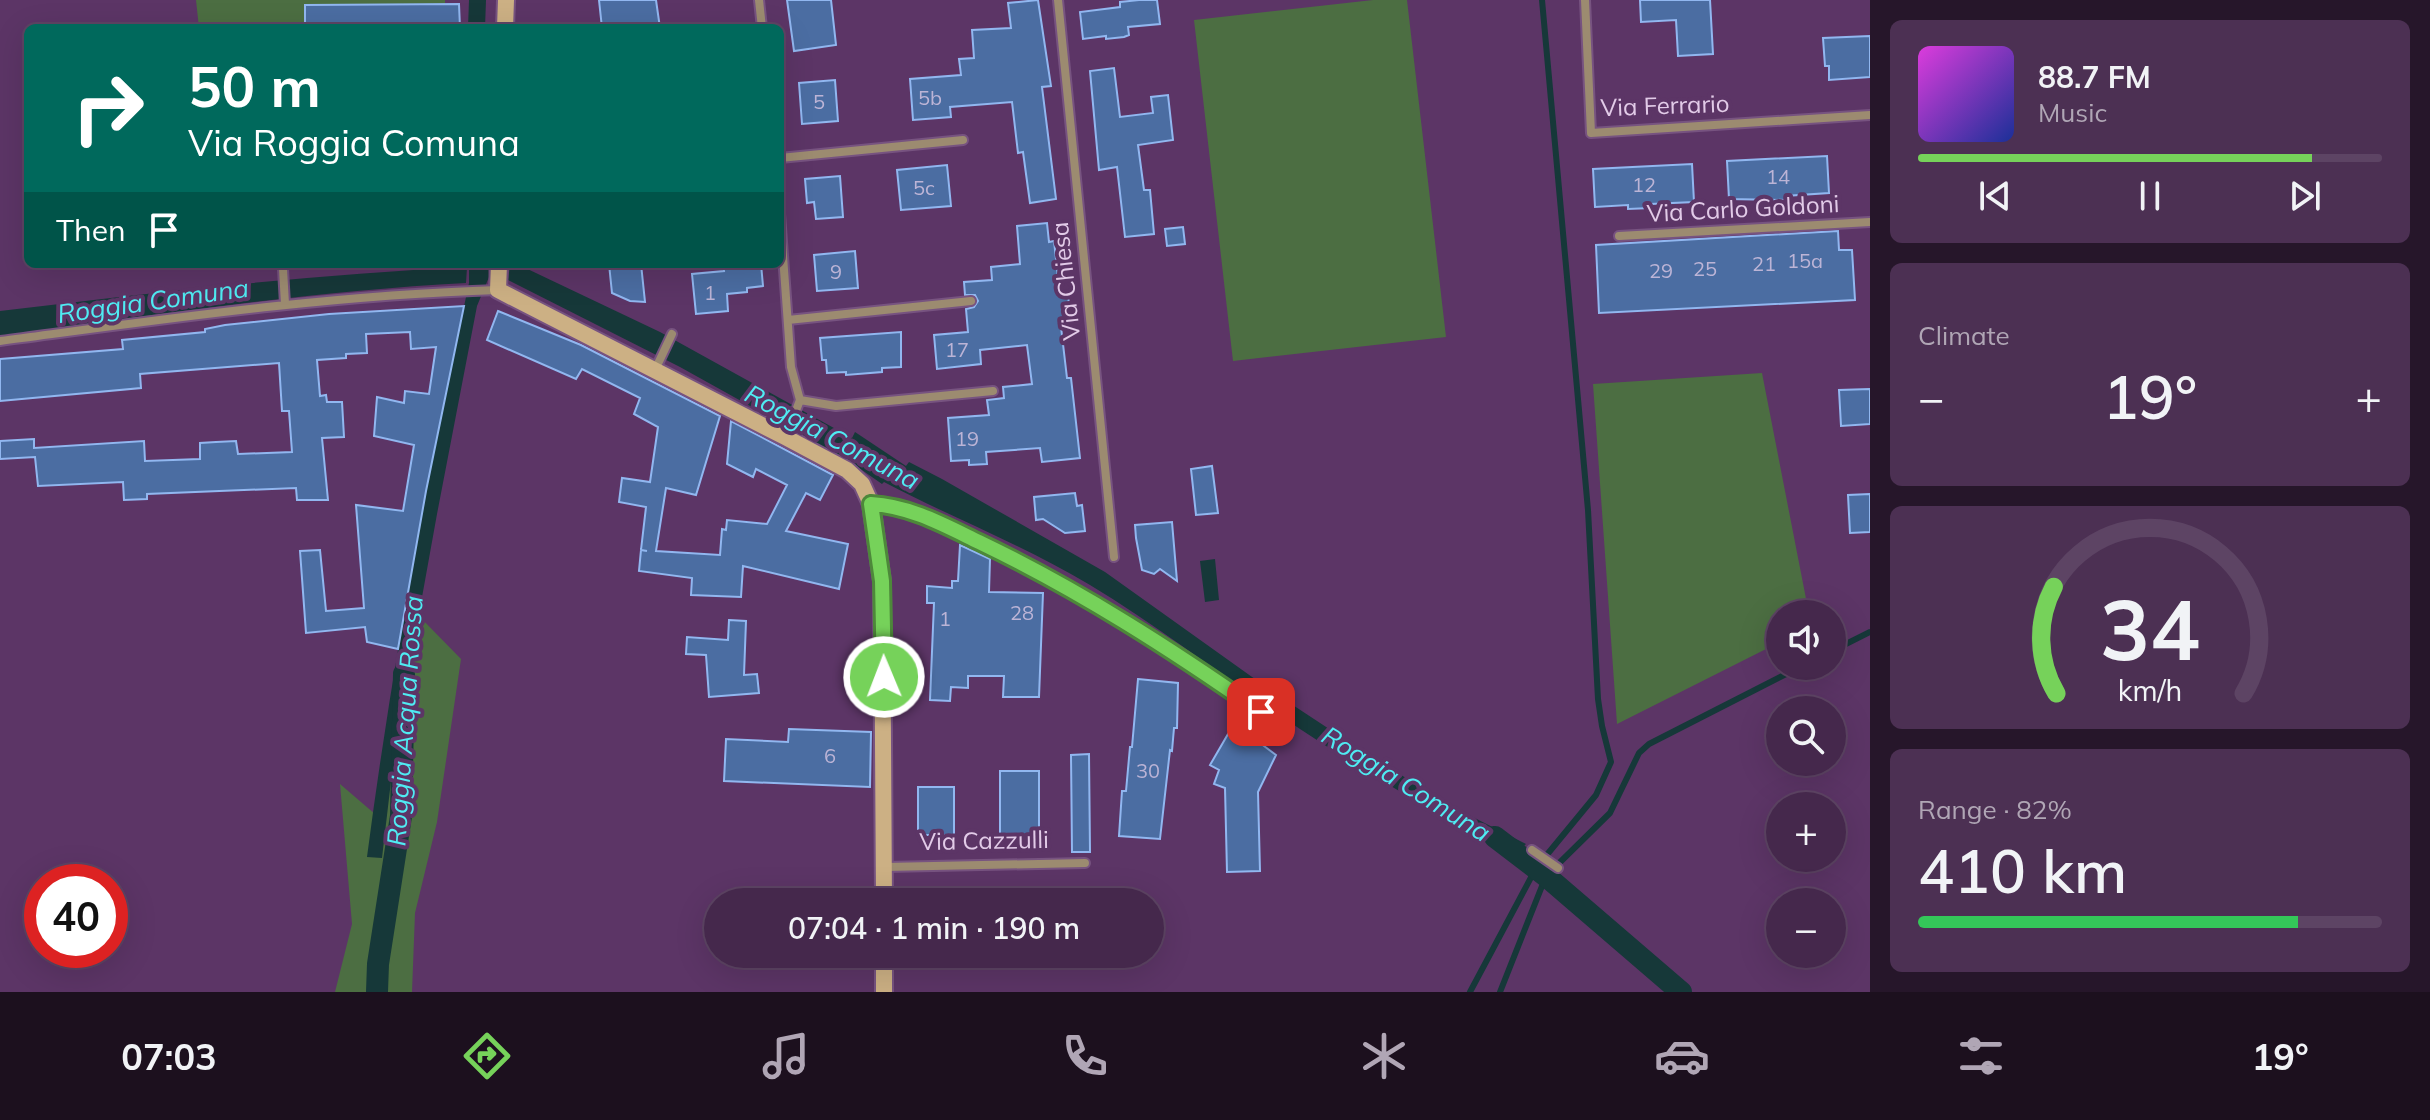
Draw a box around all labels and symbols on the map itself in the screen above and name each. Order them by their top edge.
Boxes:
house number: 5b [918,85,942,110]
street label: Via Ferrario [1600,88,1730,122]
house number: 5 [813,89,825,114]
house number: 14 [1766,164,1790,189]
house number: 12 [1632,172,1656,197]
house number: 5c [913,175,935,200]
street label: Via Carlo Goldoni [1646,188,1840,228]
street label: Via Chiesa [1044,221,1086,342]
house number: 15a [1787,248,1823,273]
house number: 21 [1752,251,1776,276]
house number: 25 [1693,256,1717,281]
house number: 29 [1649,258,1673,283]
house number: 9 [830,259,842,284]
water label: Roggia Comuna [55,271,251,330]
house number: 1 [704,280,716,305]
house number: 17 [945,337,969,362]
water label: Roggia Comuna [739,377,925,496]
house number: 19 [955,426,979,451]
water label: Roggia Acqua Rossa [379,595,430,847]
house number: 28 [1010,600,1034,625]
house number: 1 [939,606,951,631]
position arrow [842,635,926,719]
pin [1227,678,1295,746]
water label: Roggia Comuna [1316,718,1497,849]
house number: 6 [824,743,836,768]
house number: 30 [1136,758,1160,783]
street label: Via Cazzulli [919,824,1049,856]
speed limit sign: 40 [24,864,128,968]

